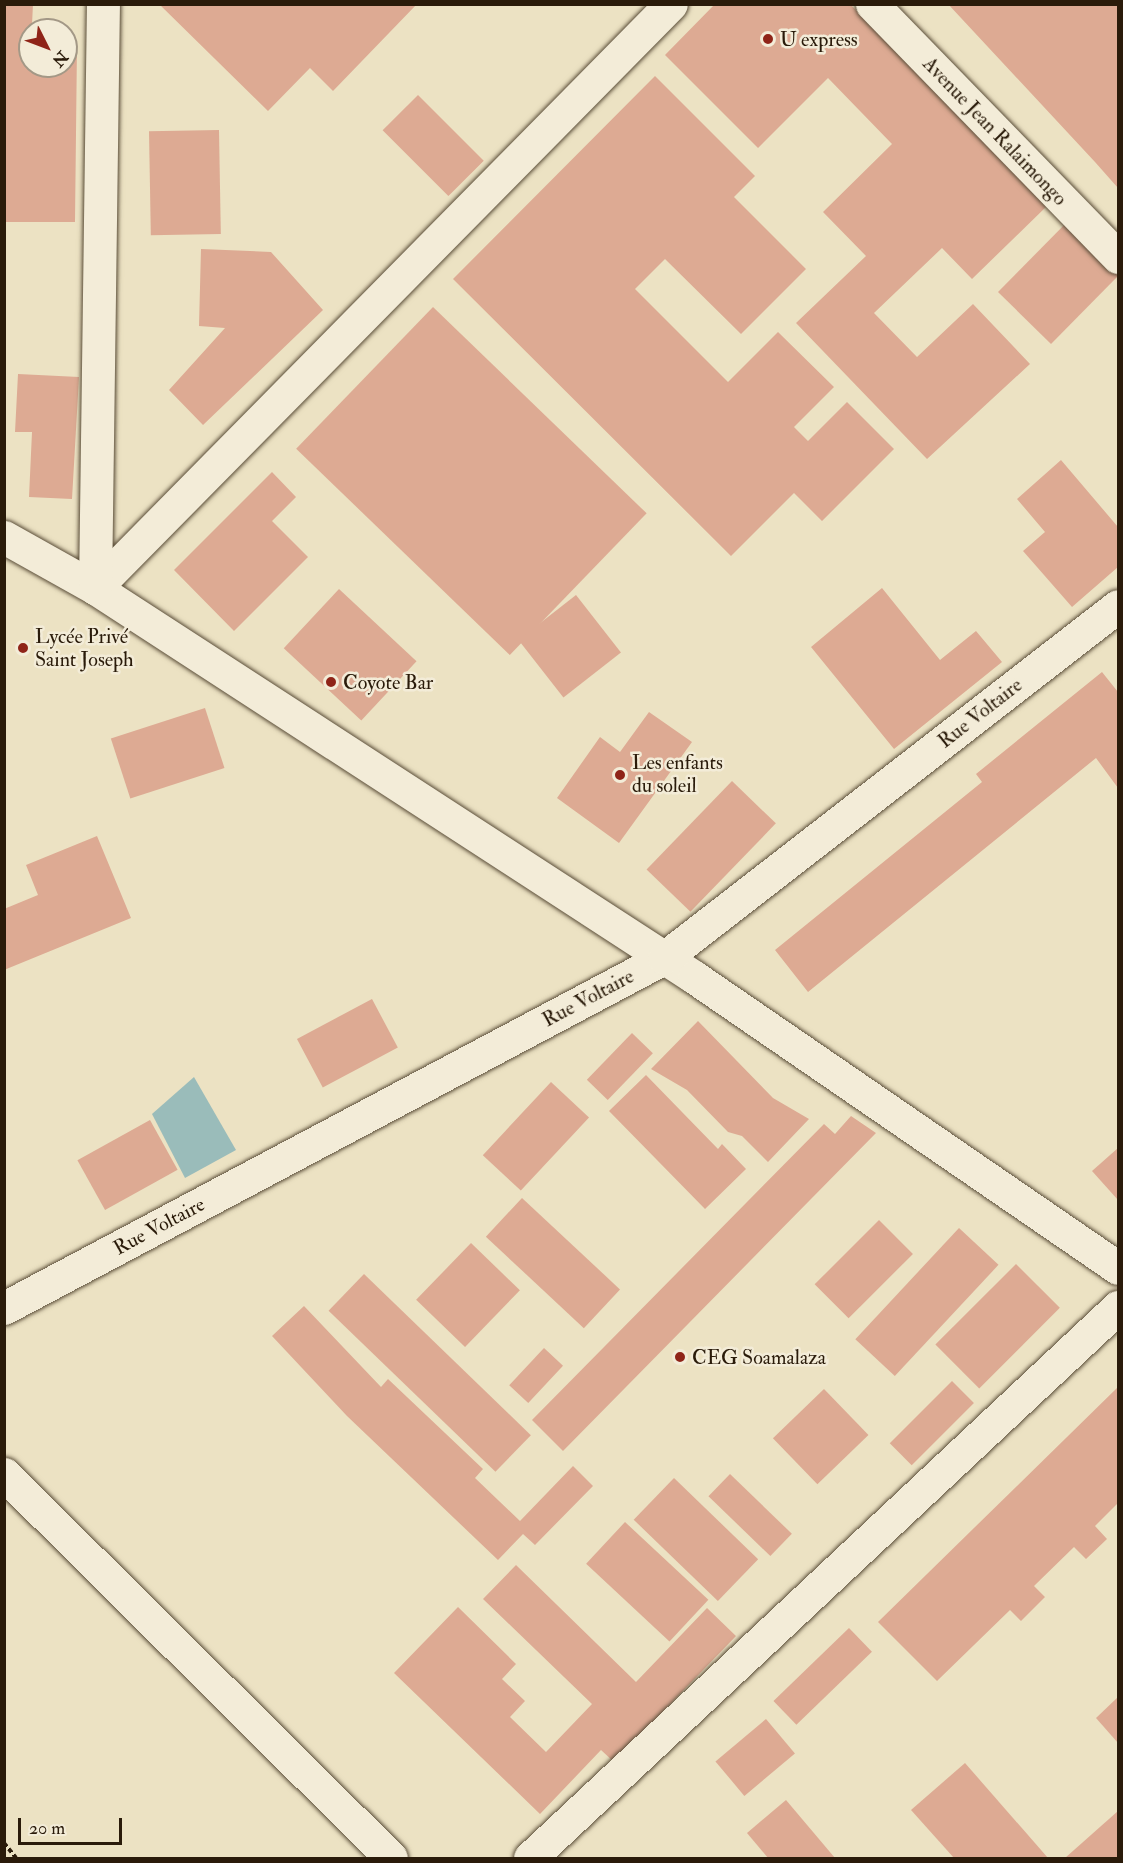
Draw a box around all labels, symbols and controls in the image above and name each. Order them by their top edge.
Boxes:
north arrow [18,18,78,78]
place label: U express [780,27,858,51]
marker: U express [761,32,775,46]
text: N [48,47,72,71]
street label: Avenue Jean Ralaimongo [918,52,1072,210]
place label: Lycée Privé Saint Joseph [35,624,134,671]
marker: Lycée Privé Saint Joseph [16,641,30,655]
place label: Coyote Bar [343,670,433,694]
street label: Rue Voltaire [933,673,1027,753]
marker: Coyote Bar [324,675,338,689]
place label: Les enfants du soleil [632,751,723,798]
marker: Les enfants du soleil [613,768,627,782]
street label: Rue Voltaire [538,964,638,1032]
street label: Rue Voltaire [109,1192,209,1260]
place label: CEG Soamalaza [692,1345,826,1369]
marker: CEG Soamalaza [673,1350,687,1364]
scale bar [21,1806,124,1844]
text: 20 m [29,1817,65,1840]

